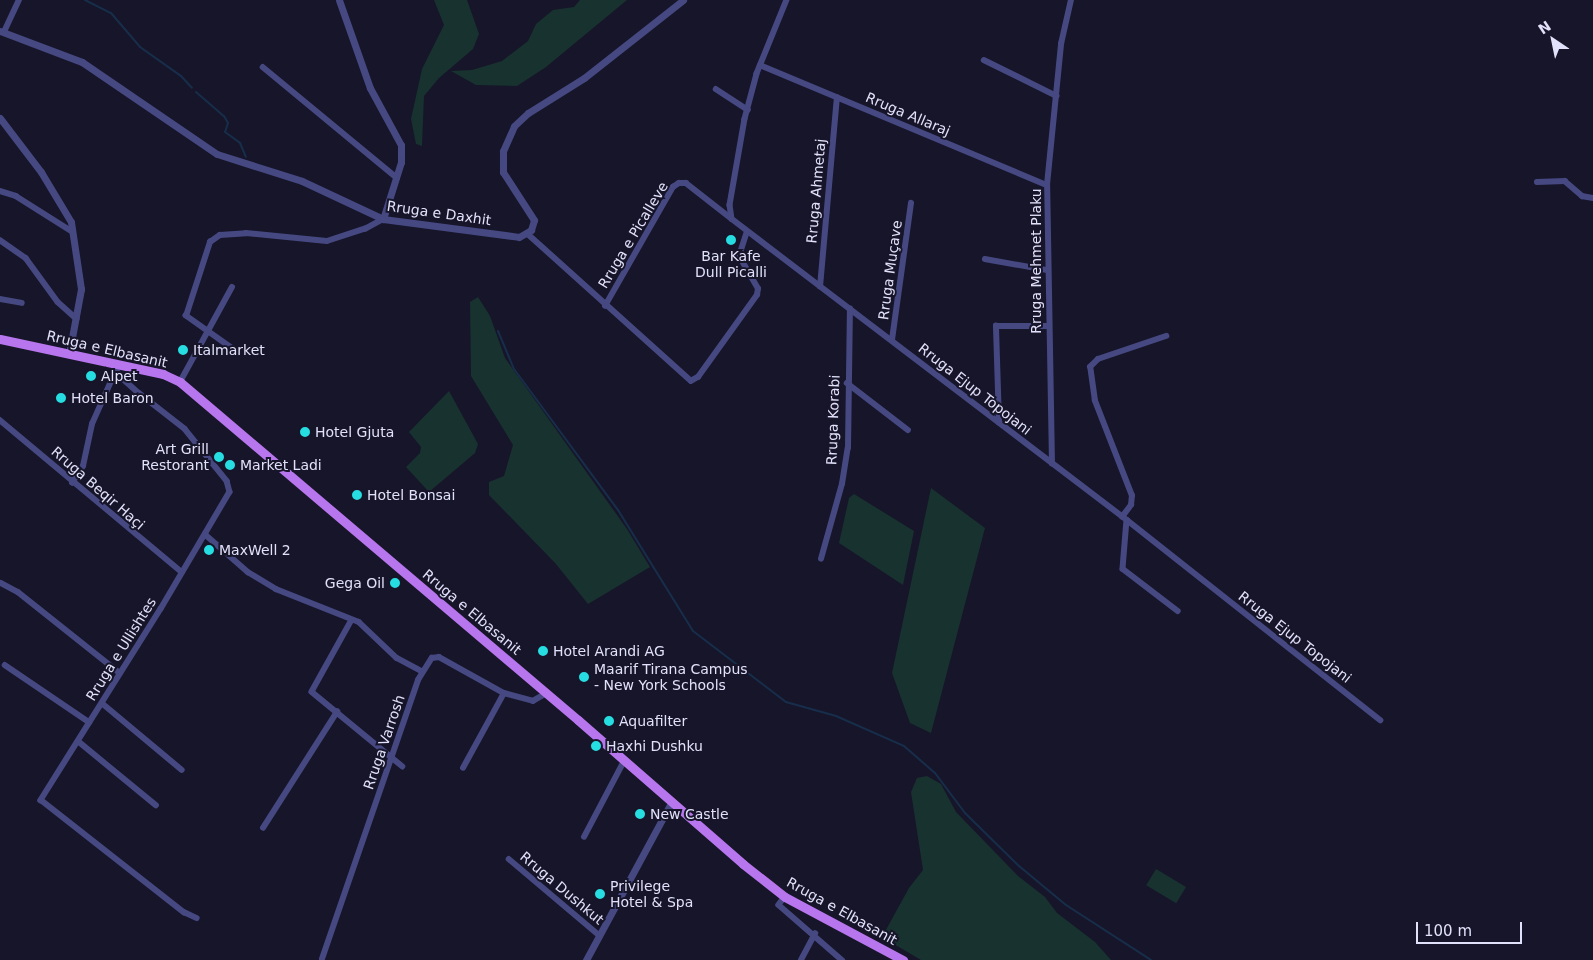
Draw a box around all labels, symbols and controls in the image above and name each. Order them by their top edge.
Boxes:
north arrow [1528,15,1578,65]
text: N [1535,18,1554,37]
street label: Rruga Allaraj [863,89,953,139]
street label: Rruga Ahmetaj [803,138,829,244]
street label: Rruga e Picalleve [595,179,671,291]
street label: Rruga Mehmet Plaku [1028,188,1044,334]
street label: Rruga e Daxhit [386,197,492,229]
street label: Rruga Muçave [875,219,905,321]
marker: Bar Kafe Dull Picalli [725,234,737,246]
place label: Bar Kafe Dull Picalli [695,248,767,280]
street label: Rruga e Elbasanit [45,327,169,371]
street label: Rruga Ejup Topojani [915,340,1035,438]
place label: Italmarket [193,342,265,358]
marker: Italmarket [177,344,189,356]
place label: Alpet [101,368,137,384]
marker: Alpet [85,370,97,382]
street label: Rruga Korabi [823,375,843,465]
place label: Hotel Baron [71,390,154,406]
marker: Hotel Baron [55,392,67,404]
place label: Hotel Gjuta [315,424,394,440]
marker: Hotel Gjuta [299,426,311,438]
place label: Art Grill Restorant [141,441,209,474]
street label: Rruga Beqir Haçi [48,443,148,533]
marker: Art Grill Restorant [213,451,225,463]
place label: Market Ladi [240,457,322,473]
marker: Market Ladi [224,459,236,471]
place label: Hotel Bonsai [367,487,455,503]
marker: Hotel Bonsai [351,489,363,501]
place label: MaxWell 2 [219,542,291,558]
marker: MaxWell 2 [203,544,215,556]
street label: Rruga e Elbasanit [419,566,525,658]
place label: Gega Oil [325,575,385,591]
marker: Gega Oil [389,577,401,589]
street label: Rruga Ejup Topojani [1235,588,1355,686]
street label: Rruga e Ullishtes [82,594,160,704]
place label: Hotel Arandi AG [553,643,665,659]
marker: Hotel Arandi AG [537,645,549,657]
place label: Maarif Tirana Campus - New York Schools [594,661,748,694]
marker: Maarif Tirana Campus - New York Schools [578,671,590,683]
street label: Rruga Varrosh [360,692,408,792]
place label: Aquafilter [619,713,687,729]
marker: Aquafilter [603,715,615,727]
place label: Haxhi Dushku [606,738,703,754]
marker: Haxhi Dushku [590,740,602,752]
place label: New Castle [650,806,729,822]
marker: New Castle [634,808,646,820]
street label: Rruga Dushkut [517,848,607,928]
street label: Rruga e Elbasanit [784,874,900,948]
place label: Privilege Hotel & Spa [610,878,693,910]
marker: Privilege Hotel & Spa [594,888,606,900]
scale bar [1418,912,1524,944]
text: 100 m [1424,922,1472,940]

